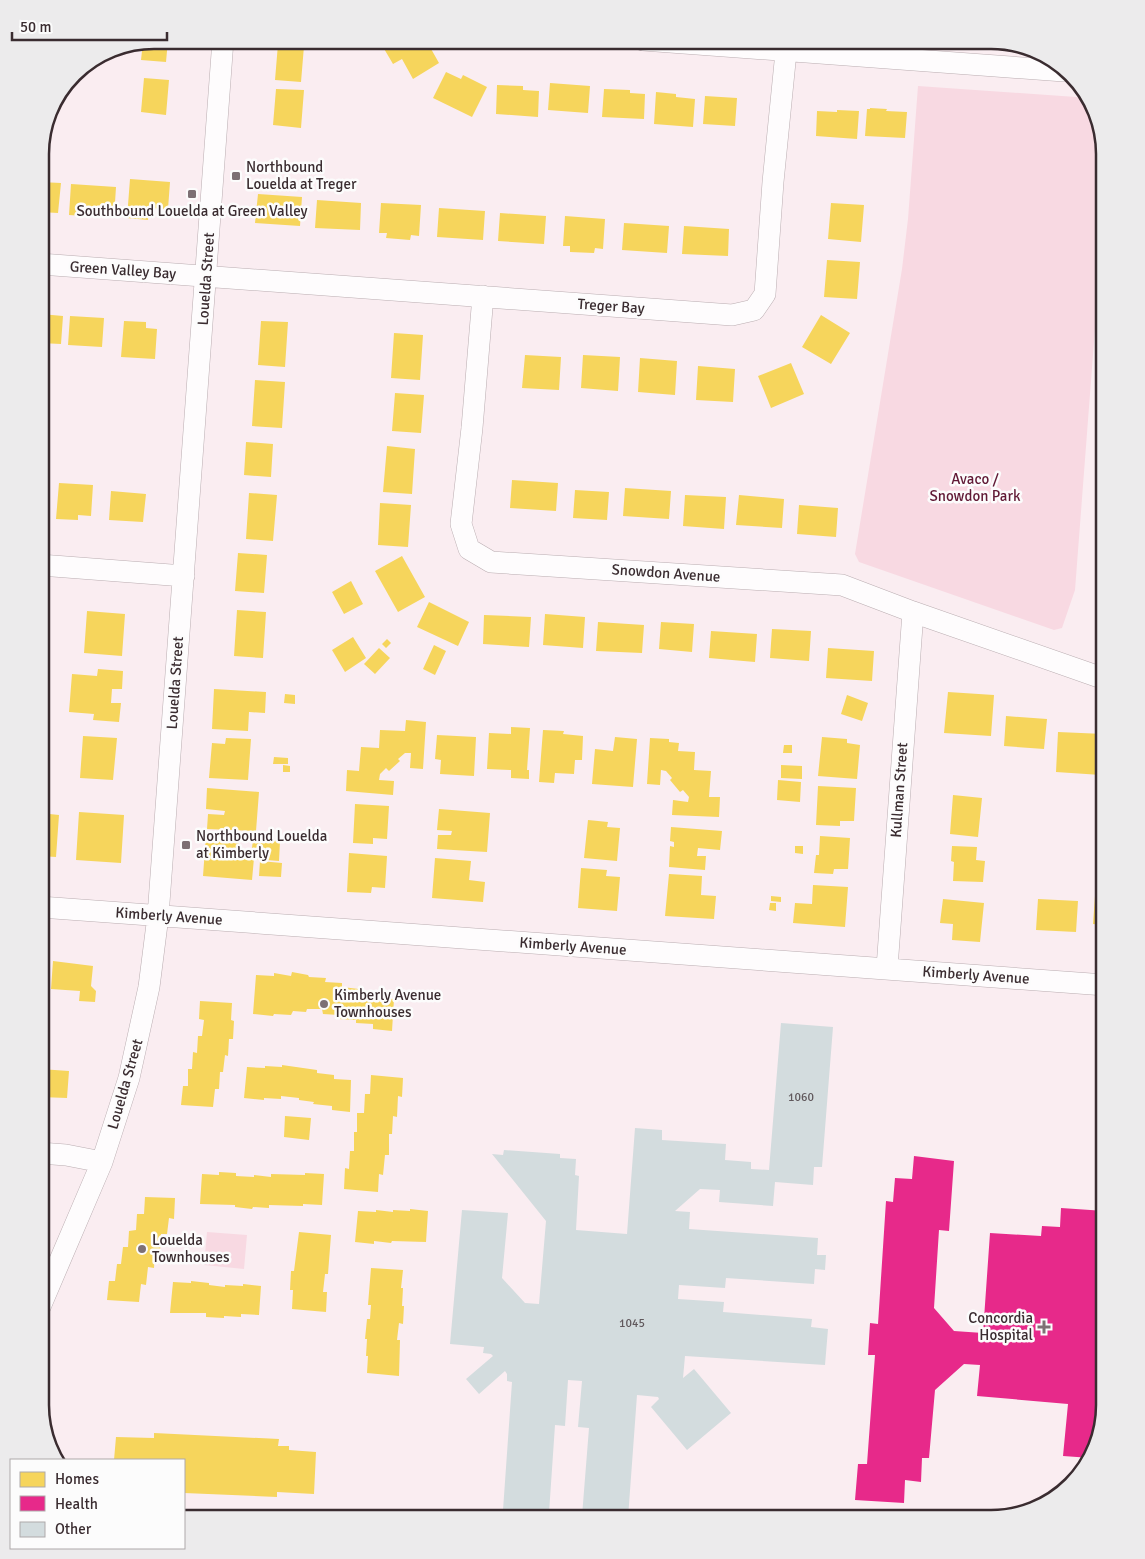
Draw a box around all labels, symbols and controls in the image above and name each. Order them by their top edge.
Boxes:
scale bar [12,10,168,42]
text: 50 m [20,18,51,36]
place label: Northbound Louelda at Treger [246,158,357,193]
marker: Northbound Louelda at Treger [230,170,242,182]
marker: Southbound Louelda at Green Valley [186,188,198,200]
place label: Southbound Louelda at Green Valley [76,202,308,220]
street label: Louelda Street [194,232,218,326]
street label: Green Valley Bay [69,257,177,283]
street label: Treger Bay [577,295,645,317]
park label: Avaco / Snowdon Park [929,470,1021,505]
street label: Snowdon Avenue [611,560,721,586]
street label: Louelda Street [163,636,187,730]
street label: Kullman Street [887,742,911,838]
place label: Northbound Louelda at Kimberly [196,827,327,862]
marker: Northbound Louelda at Kimberly [180,839,192,851]
street label: Kimberly Avenue [115,903,223,929]
street label: Kimberly Avenue [519,933,627,959]
street label: Kimberly Avenue [922,962,1030,988]
place label: Kimberly Avenue Townhouses [334,986,441,1021]
marker: Kimberly Avenue Townhouses [318,998,330,1010]
street label: Louelda Street [104,1037,146,1131]
house number: 1060 [788,1090,814,1105]
place label: Louelda Townhouses [152,1231,230,1266]
marker: Louelda Townhouses [136,1243,148,1255]
place label: Concordia Hospital [968,1309,1033,1344]
house number: 1045 [619,1316,645,1331]
marker: Concordia Hospital [1037,1320,1051,1334]
legend [10,1459,185,1549]
text: Homes [55,1470,99,1488]
text: Health [55,1495,98,1513]
text: Other [55,1520,92,1538]

